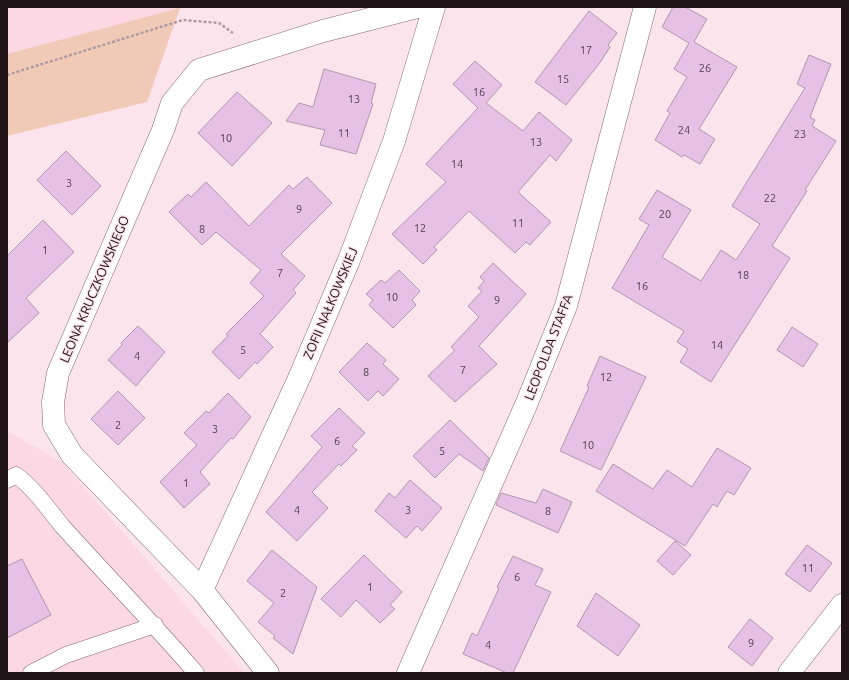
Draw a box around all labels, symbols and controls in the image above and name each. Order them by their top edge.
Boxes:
house number: 17 [580,44,592,56]
house number: 26 [699,62,711,74]
house number: 15 [557,73,569,85]
house number: 16 [473,86,485,98]
house number: 13 [348,93,360,105]
house number: 24 [678,124,690,136]
house number: 11 [338,127,350,139]
house number: 23 [794,128,806,140]
house number: 10 [220,132,232,144]
house number: 13 [530,136,542,148]
house number: 14 [451,158,463,170]
house number: 3 [66,177,72,189]
house number: 22 [764,192,776,204]
house number: 9 [296,203,302,215]
house number: 20 [659,208,671,220]
street label: LEONA KRUCZKOWSKIEGO [57,213,131,365]
house number: 11 [512,217,524,229]
house number: 12 [414,222,426,234]
house number: 8 [199,223,205,235]
house number: 1 [42,244,48,256]
street label: ZOFII NAŁKOWSKIEJ [300,245,360,361]
house number: 7 [277,267,283,279]
house number: 18 [737,269,749,281]
house number: 16 [636,280,648,292]
house number: 10 [386,291,398,303]
street label: LEOPOLDA STAFFA [521,292,575,402]
house number: 9 [494,294,500,306]
house number: 14 [711,339,723,351]
house number: 5 [240,344,246,356]
house number: 4 [134,350,140,362]
house number: 7 [460,364,466,376]
house number: 8 [363,366,369,378]
house number: 12 [600,371,612,383]
house number: 2 [115,419,121,431]
house number: 3 [212,423,218,435]
house number: 6 [334,435,340,447]
house number: 10 [582,439,594,451]
house number: 5 [439,445,445,457]
house number: 1 [183,477,189,489]
house number: 4 [294,504,300,516]
house number: 3 [405,504,411,516]
house number: 8 [545,505,551,517]
house number: 11 [802,562,814,574]
house number: 6 [514,571,520,583]
house number: 1 [367,581,373,593]
house number: 2 [280,587,286,599]
house number: 9 [748,637,754,649]
house number: 4 [485,639,491,651]

